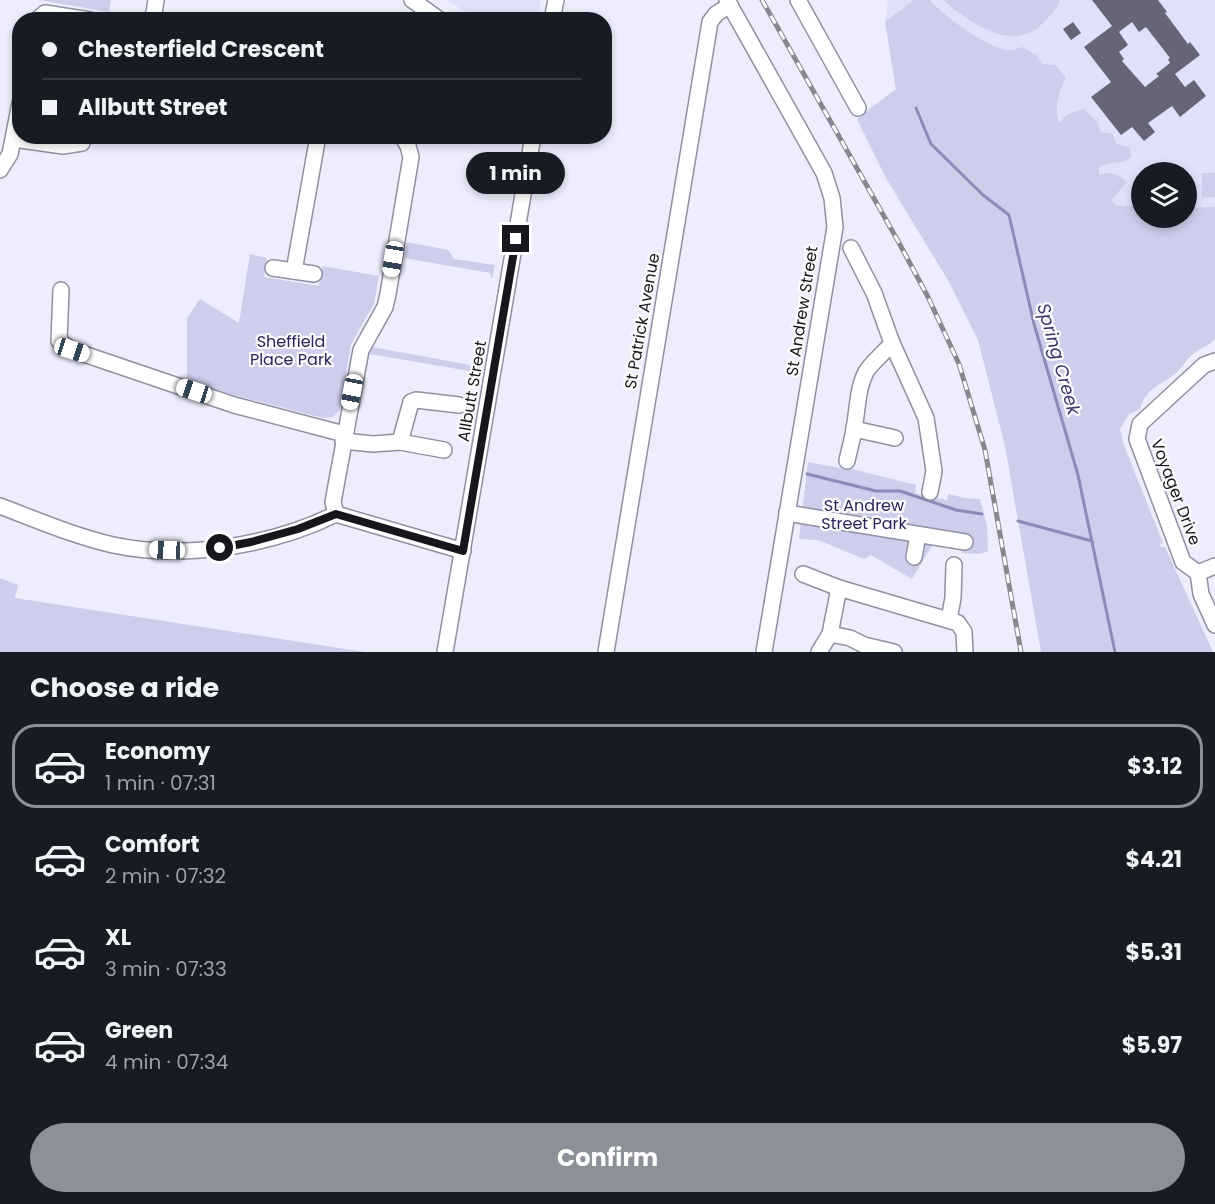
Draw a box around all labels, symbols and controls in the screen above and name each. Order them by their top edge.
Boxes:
text: Chesterfield Crescent [78,34,324,65]
text: Allbutt Street [78,92,227,123]
callout: 1 min [466,152,566,194]
text: 1 min [489,159,542,187]
map controls [1131,162,1197,228]
button: layers [1131,162,1197,228]
route end [502,225,529,252]
car [381,240,405,278]
street label: St Andrew Street [780,244,824,378]
street label: St Patrick Avenue [619,251,665,391]
water label: Spring Creek [1031,300,1087,418]
park label: Sheffield Place Park [250,330,333,371]
car [52,336,92,364]
street label: Allbutt Street [452,338,492,443]
car [340,373,364,411]
car [174,377,214,405]
street label: Voyager Drive [1145,436,1207,548]
park label: St Andrew Street Park [821,494,907,535]
route start [206,534,233,561]
car [149,540,185,560]
text: Choose a ride [30,669,219,706]
text: Economy [105,736,210,767]
icon: car [33,739,87,793]
text: $3.12 [1127,751,1182,782]
text: 1 min · 07:31 [105,769,216,797]
text: Comfort [105,829,199,860]
icon: car [33,832,87,886]
text: $4.21 [1126,844,1182,875]
text: 2 min · 07:32 [105,862,226,890]
text: XL [105,922,131,953]
icon: car [33,925,87,979]
text: $5.31 [1125,937,1182,968]
text: 3 min · 07:33 [105,955,227,983]
text: Green [105,1015,173,1046]
icon: car [33,1018,87,1072]
text: $5.97 [1122,1030,1182,1061]
text: 4 min · 07:34 [105,1048,228,1076]
button: Confirm [30,1123,1185,1192]

